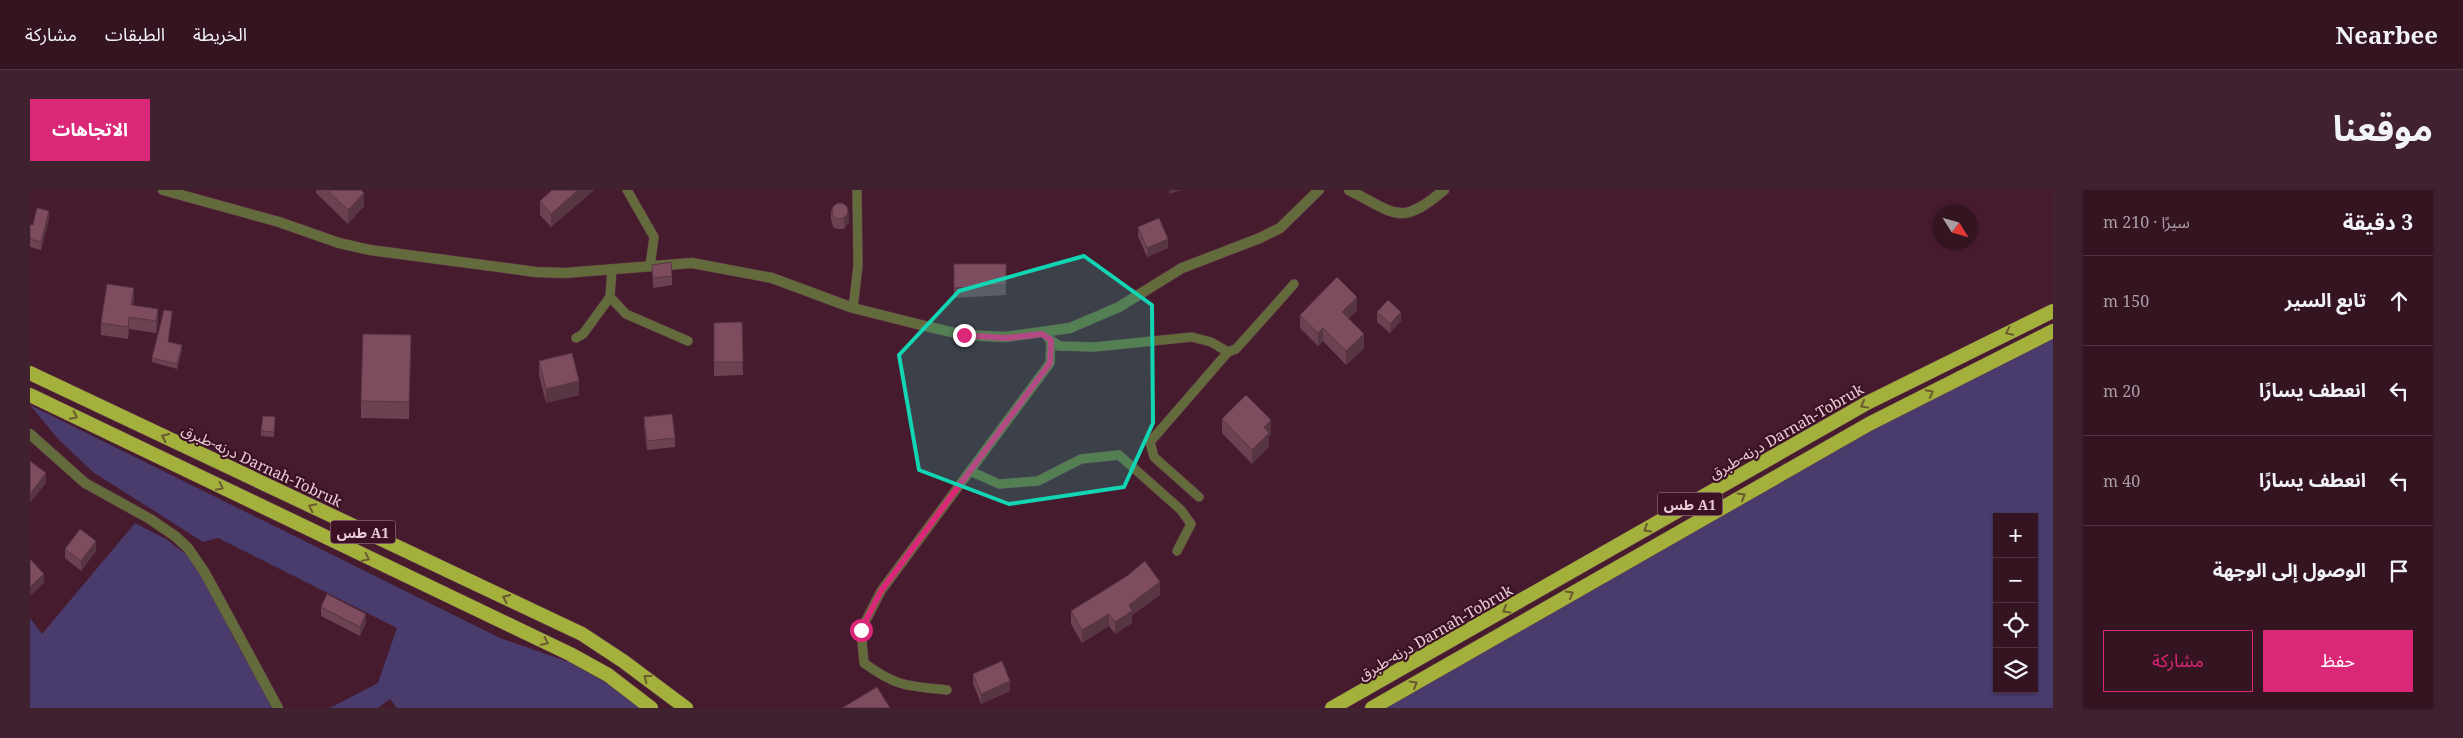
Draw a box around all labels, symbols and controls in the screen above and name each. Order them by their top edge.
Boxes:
text: Nearbee [2335,18,2438,51]
text: مشاركة [25,22,77,46]
text: الطبقات [105,22,165,46]
text: الخريطة [193,22,247,46]
button: الاتجاهات [30,99,150,161]
text: موقعنا [2333,104,2433,151]
north arrow [1933,205,1978,250]
text: 3 دقيقة [2343,208,2413,236]
text: سيرًا · 210 m [2103,211,2190,233]
text: تابع السير [2285,287,2366,313]
icon: ahead [2385,287,2413,315]
text: 150 m [2103,290,2149,312]
route end [953,324,976,347]
one-way arrow [2005,326,2014,337]
text: انعطف يسارًا [2259,377,2366,403]
icon: left [2385,377,2413,405]
street label: درنه-طبرق Darnah-Tobruk [1705,379,1867,483]
text: 20 m [2103,380,2140,402]
one-way arrow [1925,389,1934,399]
one-way arrow [1860,399,1869,409]
one-way arrow [69,410,78,420]
street label: درنه-طبرق Darnah-Tobruk [179,419,346,511]
one-way arrow [161,433,170,443]
text: انعطف يسارًا [2259,467,2366,493]
icon: left [2385,467,2413,495]
text: 40 m [2103,470,2140,492]
one-way arrow [215,481,224,491]
road number: طس A1 [1658,492,1722,516]
one-way arrow [1736,493,1745,503]
one-way arrow [308,503,317,513]
map controls [1993,513,2038,693]
button: + [1993,513,2038,558]
road number: طس A1 [330,521,396,544]
one-way arrow [1643,523,1652,533]
one-way arrow [361,552,370,562]
text: الوصول إلى الوجهة [2213,557,2366,583]
icon: arrive [2385,557,2413,585]
button: − [1993,558,2038,603]
street label: درنه-طبرق Darnah-Tobruk [1354,580,1516,684]
one-way arrow [1565,590,1574,600]
one-way arrow [502,594,511,605]
button: locate [1993,603,2038,648]
one-way arrow [1502,604,1511,614]
route start [850,619,873,642]
button: مشاركة [2103,630,2253,692]
button: حفظ [2263,630,2413,692]
one-way arrow [540,636,549,646]
button: layers [1993,648,2038,693]
one-way arrow [644,676,653,684]
one-way arrow [1409,680,1418,690]

